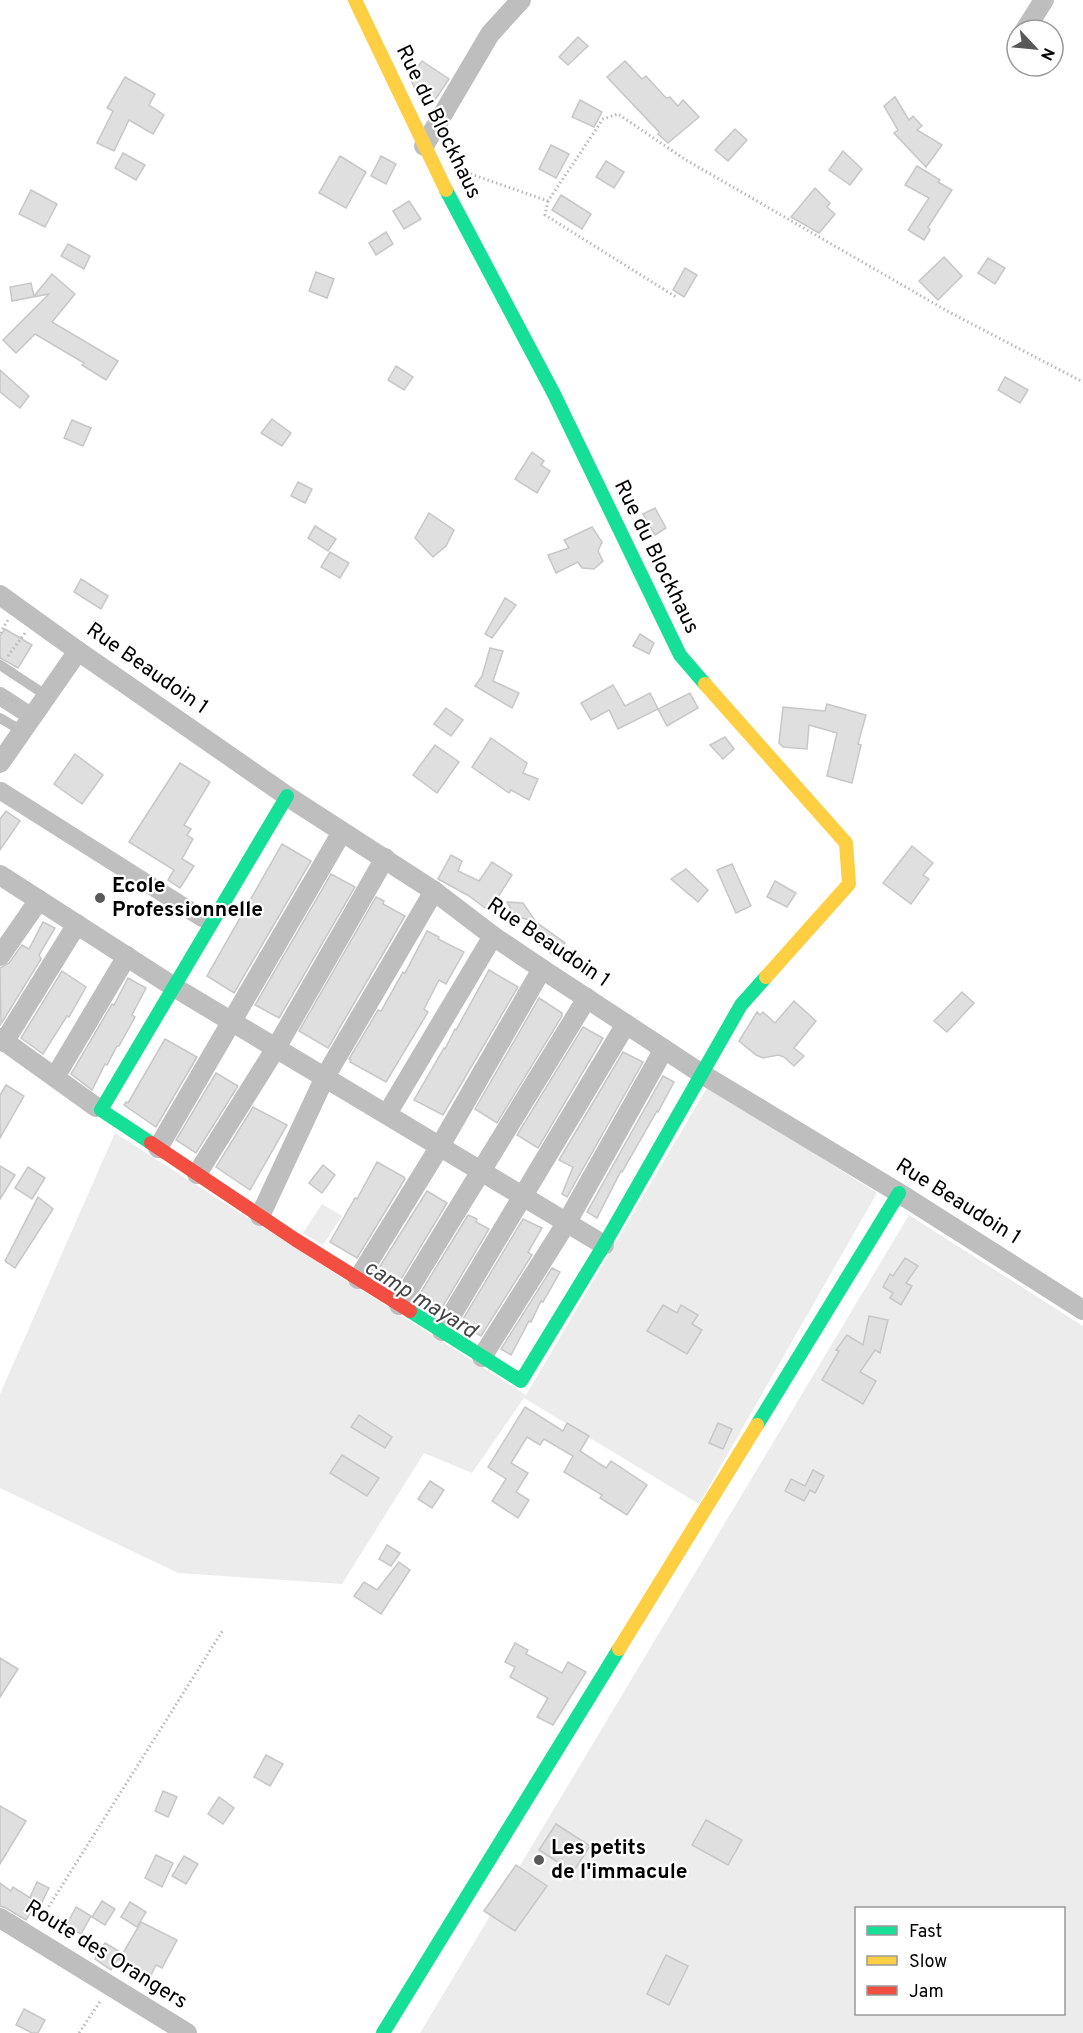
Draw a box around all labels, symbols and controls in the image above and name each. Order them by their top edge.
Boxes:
north arrow [1005,18,1065,78]
street label: Rue du Blockhaus [389,41,487,203]
text: N [1035,44,1058,63]
street label: Rue du Blockhaus [607,476,705,638]
street label: Rue Beaudoin 1 [81,617,213,721]
place label: Ecole Professionnelle [112,873,263,924]
marker: Ecole Professionnelle [93,891,107,905]
street label: Rue Beaudoin 1 [481,892,615,994]
street label: Rue Beaudoin 1 [890,1153,1026,1251]
water label: camp mayard [359,1255,483,1346]
place label: Les petits de l'immacule [551,1835,688,1886]
marker: Les petits de l'immacule [532,1853,546,1867]
street label: Route des Orangers [20,1894,192,2016]
legend [855,1907,1065,2015]
text: Fast [909,1921,942,1944]
text: Slow [909,1951,947,1974]
text: Jam [909,1981,944,2004]

